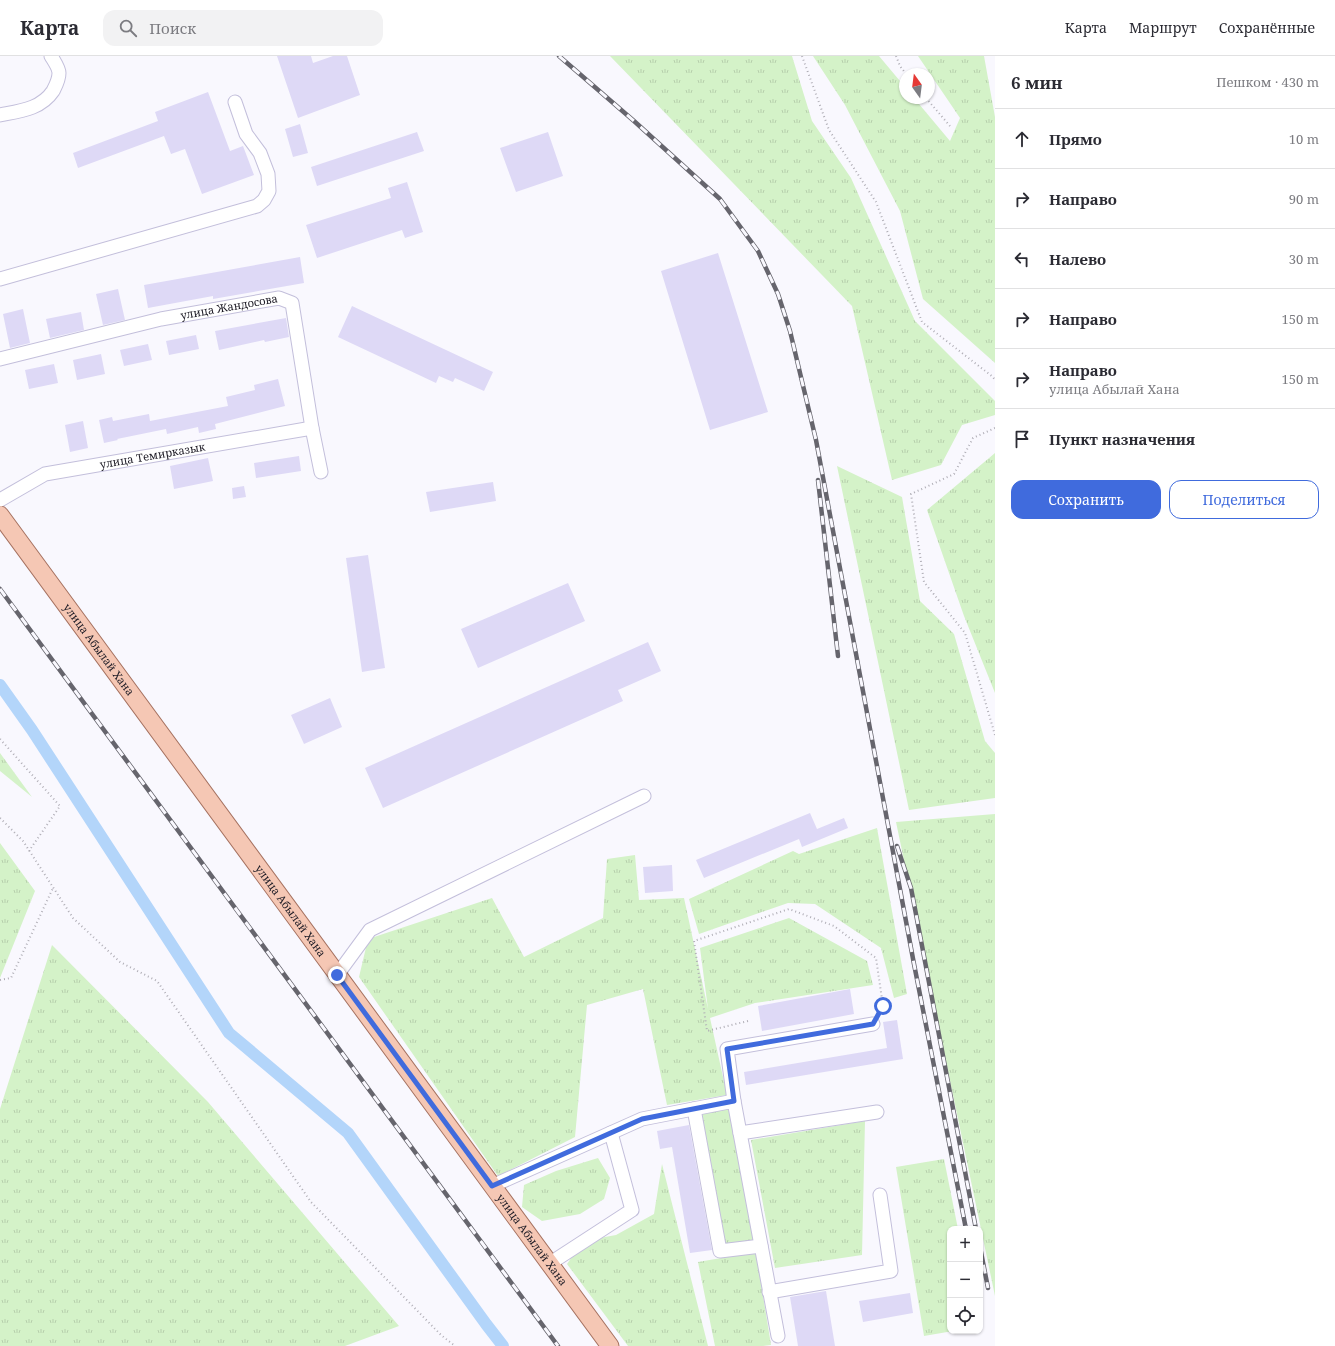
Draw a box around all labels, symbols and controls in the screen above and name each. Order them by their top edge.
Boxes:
search box [103,10,383,46]
text: Карта [20,15,79,41]
icon: search [117,17,139,39]
text: Поиск [149,18,196,38]
text: Карта [1065,18,1107,37]
text: Маршрут [1129,18,1197,37]
text: Сохранённые [1219,18,1315,37]
north arrow [899,68,935,104]
text: 6 мин [1011,71,1063,94]
text: Пешком · 430 m [1216,73,1319,91]
icon: ahead [1011,128,1033,150]
text: Прямо [1049,129,1102,149]
text: 10 m [1289,130,1319,148]
icon: right [1011,188,1033,210]
text: Направо [1049,189,1117,209]
text: 90 m [1289,190,1319,208]
icon: left [1011,248,1033,270]
text: Налево [1049,249,1106,269]
text: 30 m [1289,250,1319,268]
street label: улица Жандосова [179,290,279,322]
icon: right [1011,308,1033,330]
text: Направо [1049,309,1117,329]
text: 150 m [1282,310,1319,328]
text: Направо [1049,360,1117,380]
icon: right [1011,368,1033,390]
text: 150 m [1282,370,1319,388]
text: улица Абылай Хана [1049,380,1180,398]
icon: arrive [1011,428,1033,450]
text: Пункт назначения [1049,429,1195,449]
street label: улица Темирказык [98,438,207,471]
button: Сохранить [1011,480,1161,519]
button: Поделиться [1169,480,1319,519]
street label: улица Абылай Хана [60,600,138,698]
street label: улица Абылай Хана [252,861,330,960]
route end [328,966,346,984]
route start [874,997,892,1015]
street label: улица Абылай Хана [494,1190,571,1288]
map controls [947,1226,983,1334]
button: + [947,1226,983,1262]
button: − [947,1262,983,1298]
button: locate [947,1298,983,1334]

